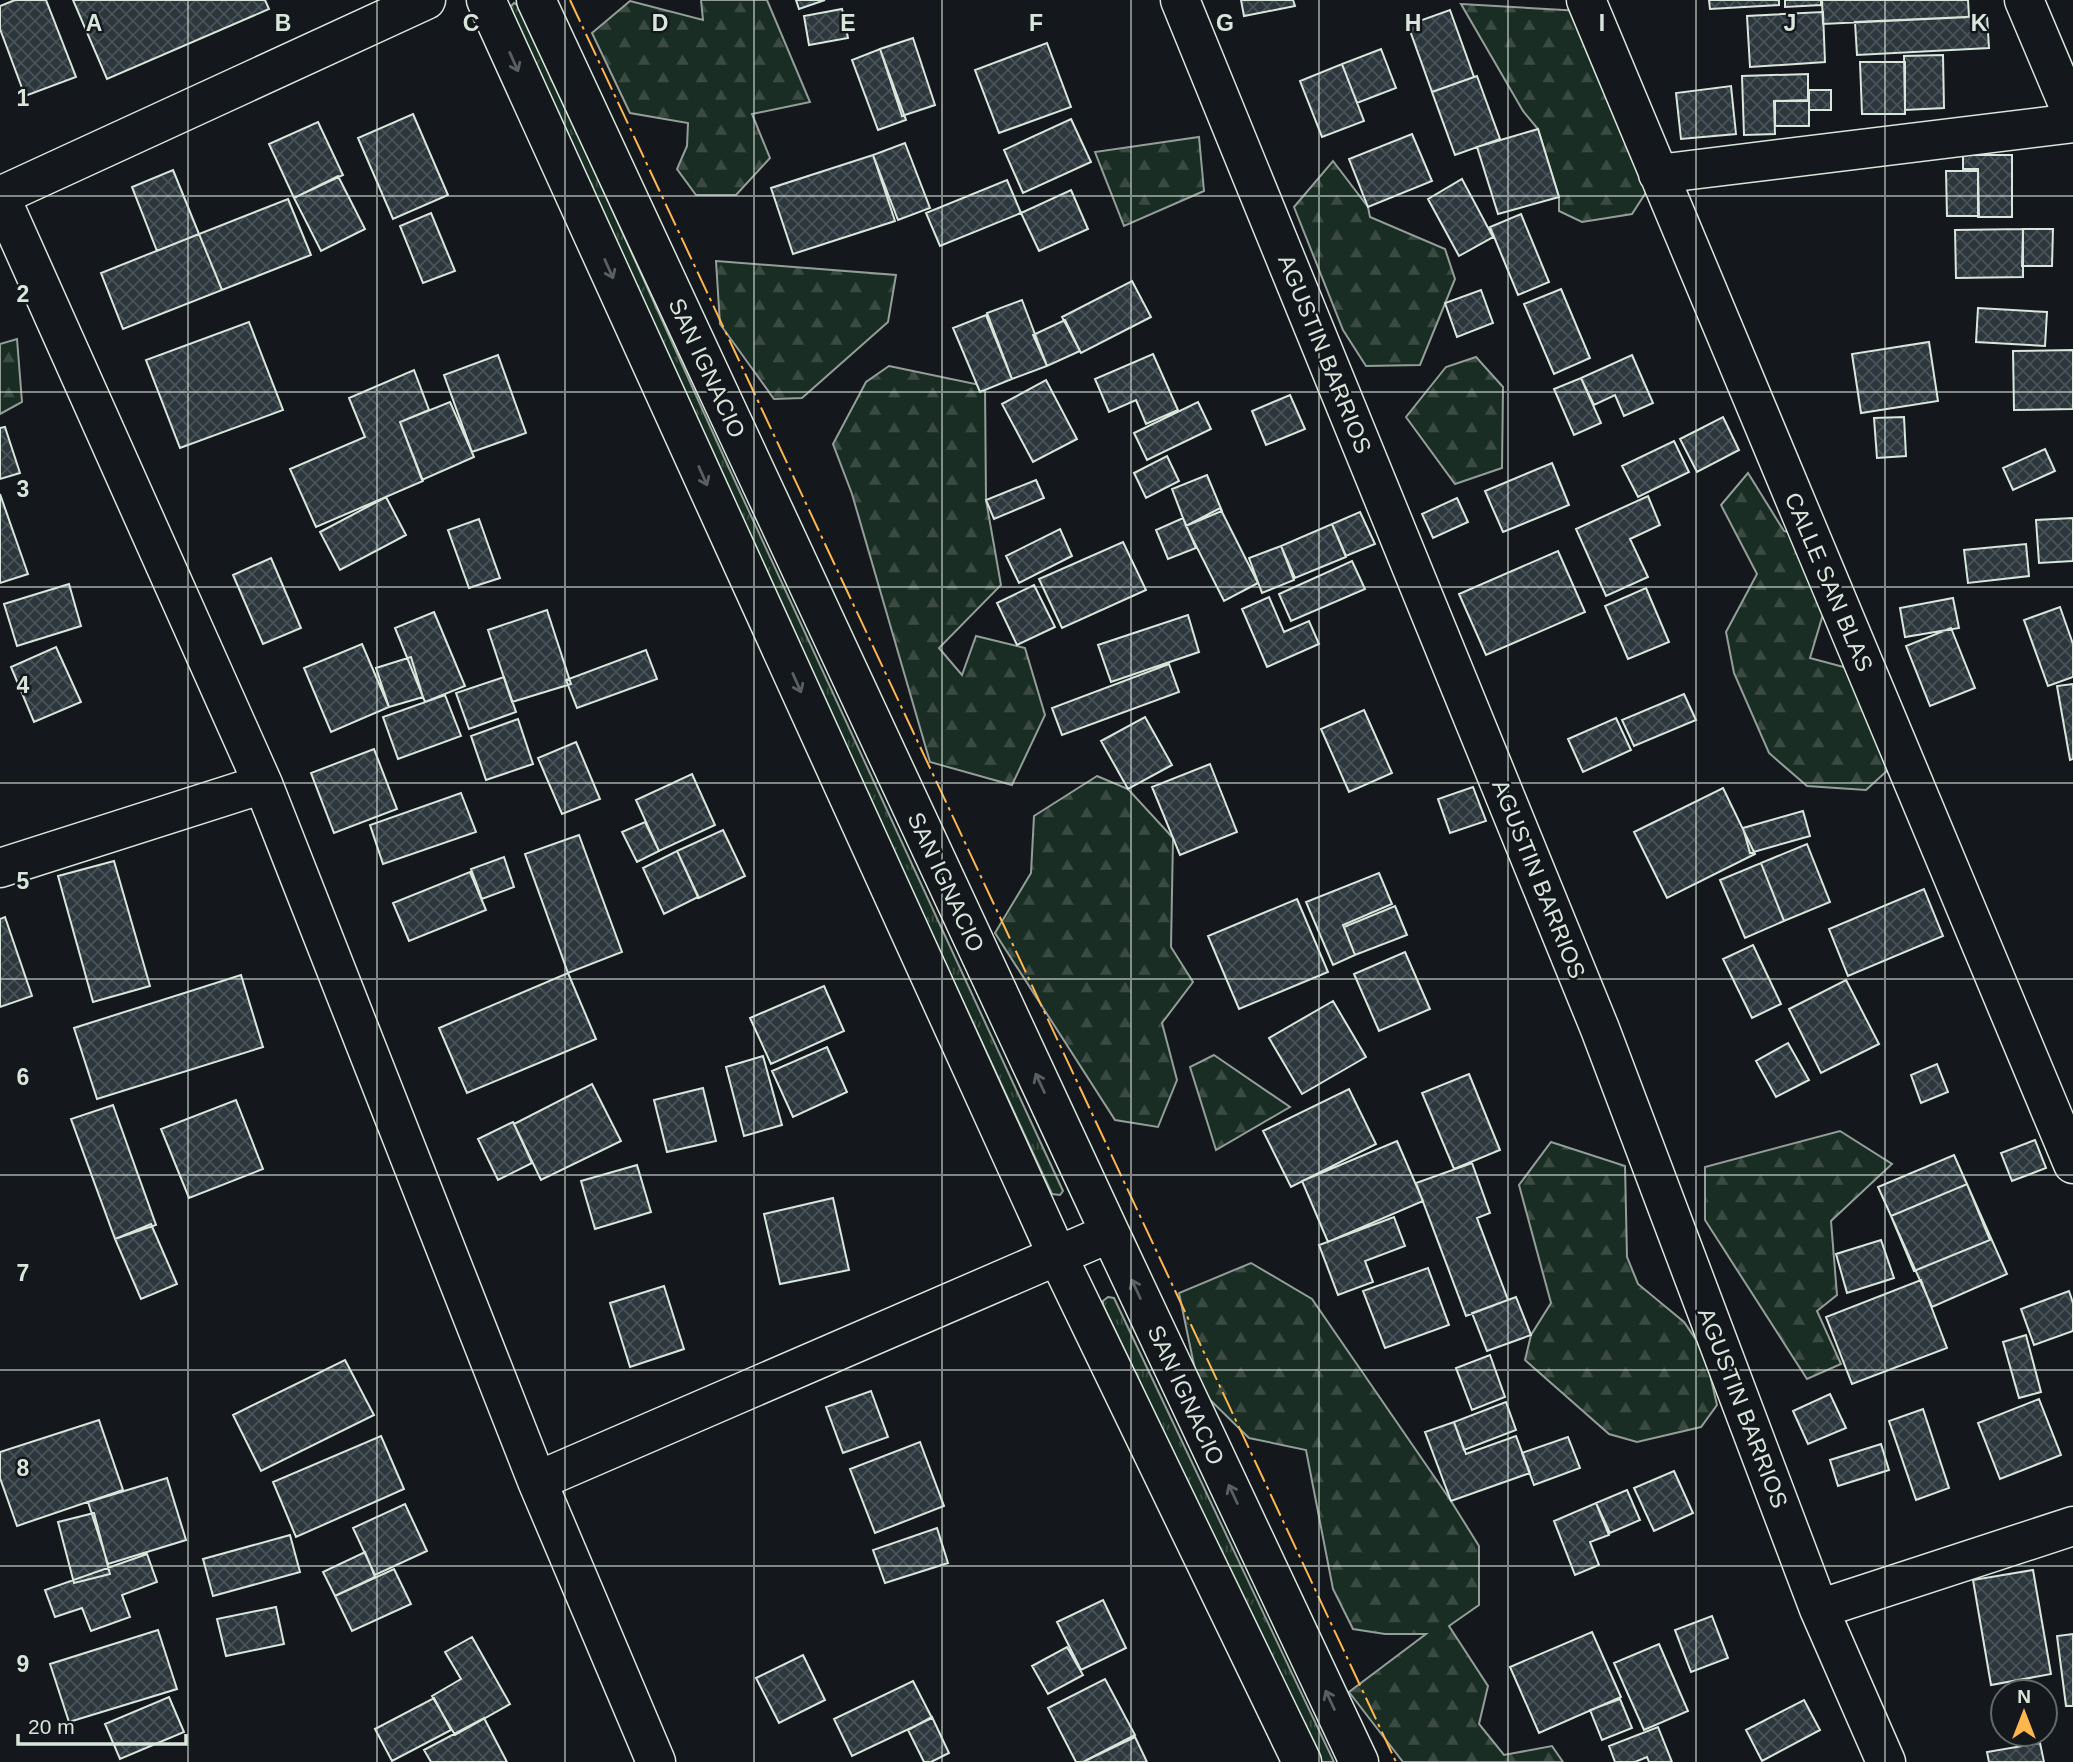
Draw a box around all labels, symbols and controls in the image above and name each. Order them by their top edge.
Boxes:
text: A [86,10,102,36]
text: B [275,10,291,36]
text: C [463,10,479,36]
text: D [652,10,668,36]
text: E [840,10,856,36]
text: F [1029,10,1043,36]
text: G [1216,10,1234,36]
text: H [1405,10,1421,36]
text: I [1599,10,1605,36]
text: J [1784,10,1796,36]
text: K [1971,10,1988,36]
one-way arrow [508,51,522,72]
text: 1 [17,85,30,111]
street label: AGUSTIN BARRIOS [1273,251,1377,457]
one-way arrow [603,258,616,279]
text: 2 [17,281,29,307]
street label: SAN IGNACIO [663,294,751,442]
one-way arrow [697,465,710,486]
text: 3 [17,476,29,502]
street label: CALLE SAN BLAS [1780,489,1878,675]
text: 4 [17,672,30,698]
one-way arrow [791,672,804,694]
street label: AGUSTIN BARRIOS [1487,776,1591,982]
street label: SAN IGNACIO [902,808,990,956]
text: 5 [17,868,30,894]
text: 6 [17,1064,29,1090]
one-way arrow [1033,1072,1046,1094]
text: 7 [17,1260,29,1286]
one-way arrow [1129,1279,1142,1300]
street label: AGUSTIN BARRIOS [1693,1304,1793,1512]
street label: SAN IGNACIO [1142,1321,1230,1469]
text: 8 [17,1455,30,1481]
one-way arrow [1226,1484,1239,1506]
text: 9 [17,1651,29,1677]
north arrow [1989,1678,2059,1748]
text: N [2017,1686,2031,1707]
one-way arrow [1323,1690,1336,1711]
scale bar [18,1702,186,1746]
text: 20 m [28,1715,75,1738]

